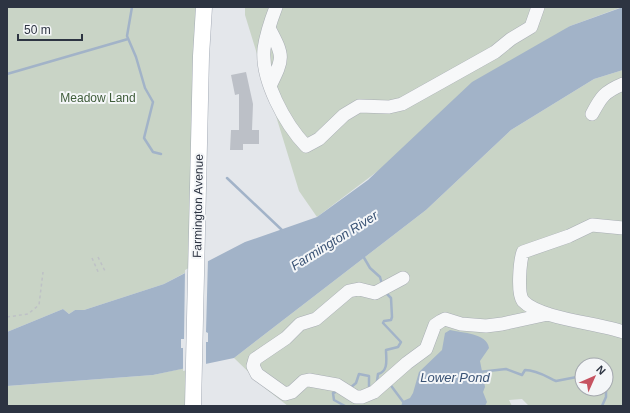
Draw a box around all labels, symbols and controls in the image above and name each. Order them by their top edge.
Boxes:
scale bar [18,16,82,42]
text: 50 m [24,23,51,37]
park label: Meadow Land [60,91,136,105]
street label: Farmington Avenue [190,154,206,258]
water label: Farmington River [288,207,381,273]
north arrow [574,357,614,397]
text: N [594,363,608,377]
water label: Lower Pond [420,370,490,385]

